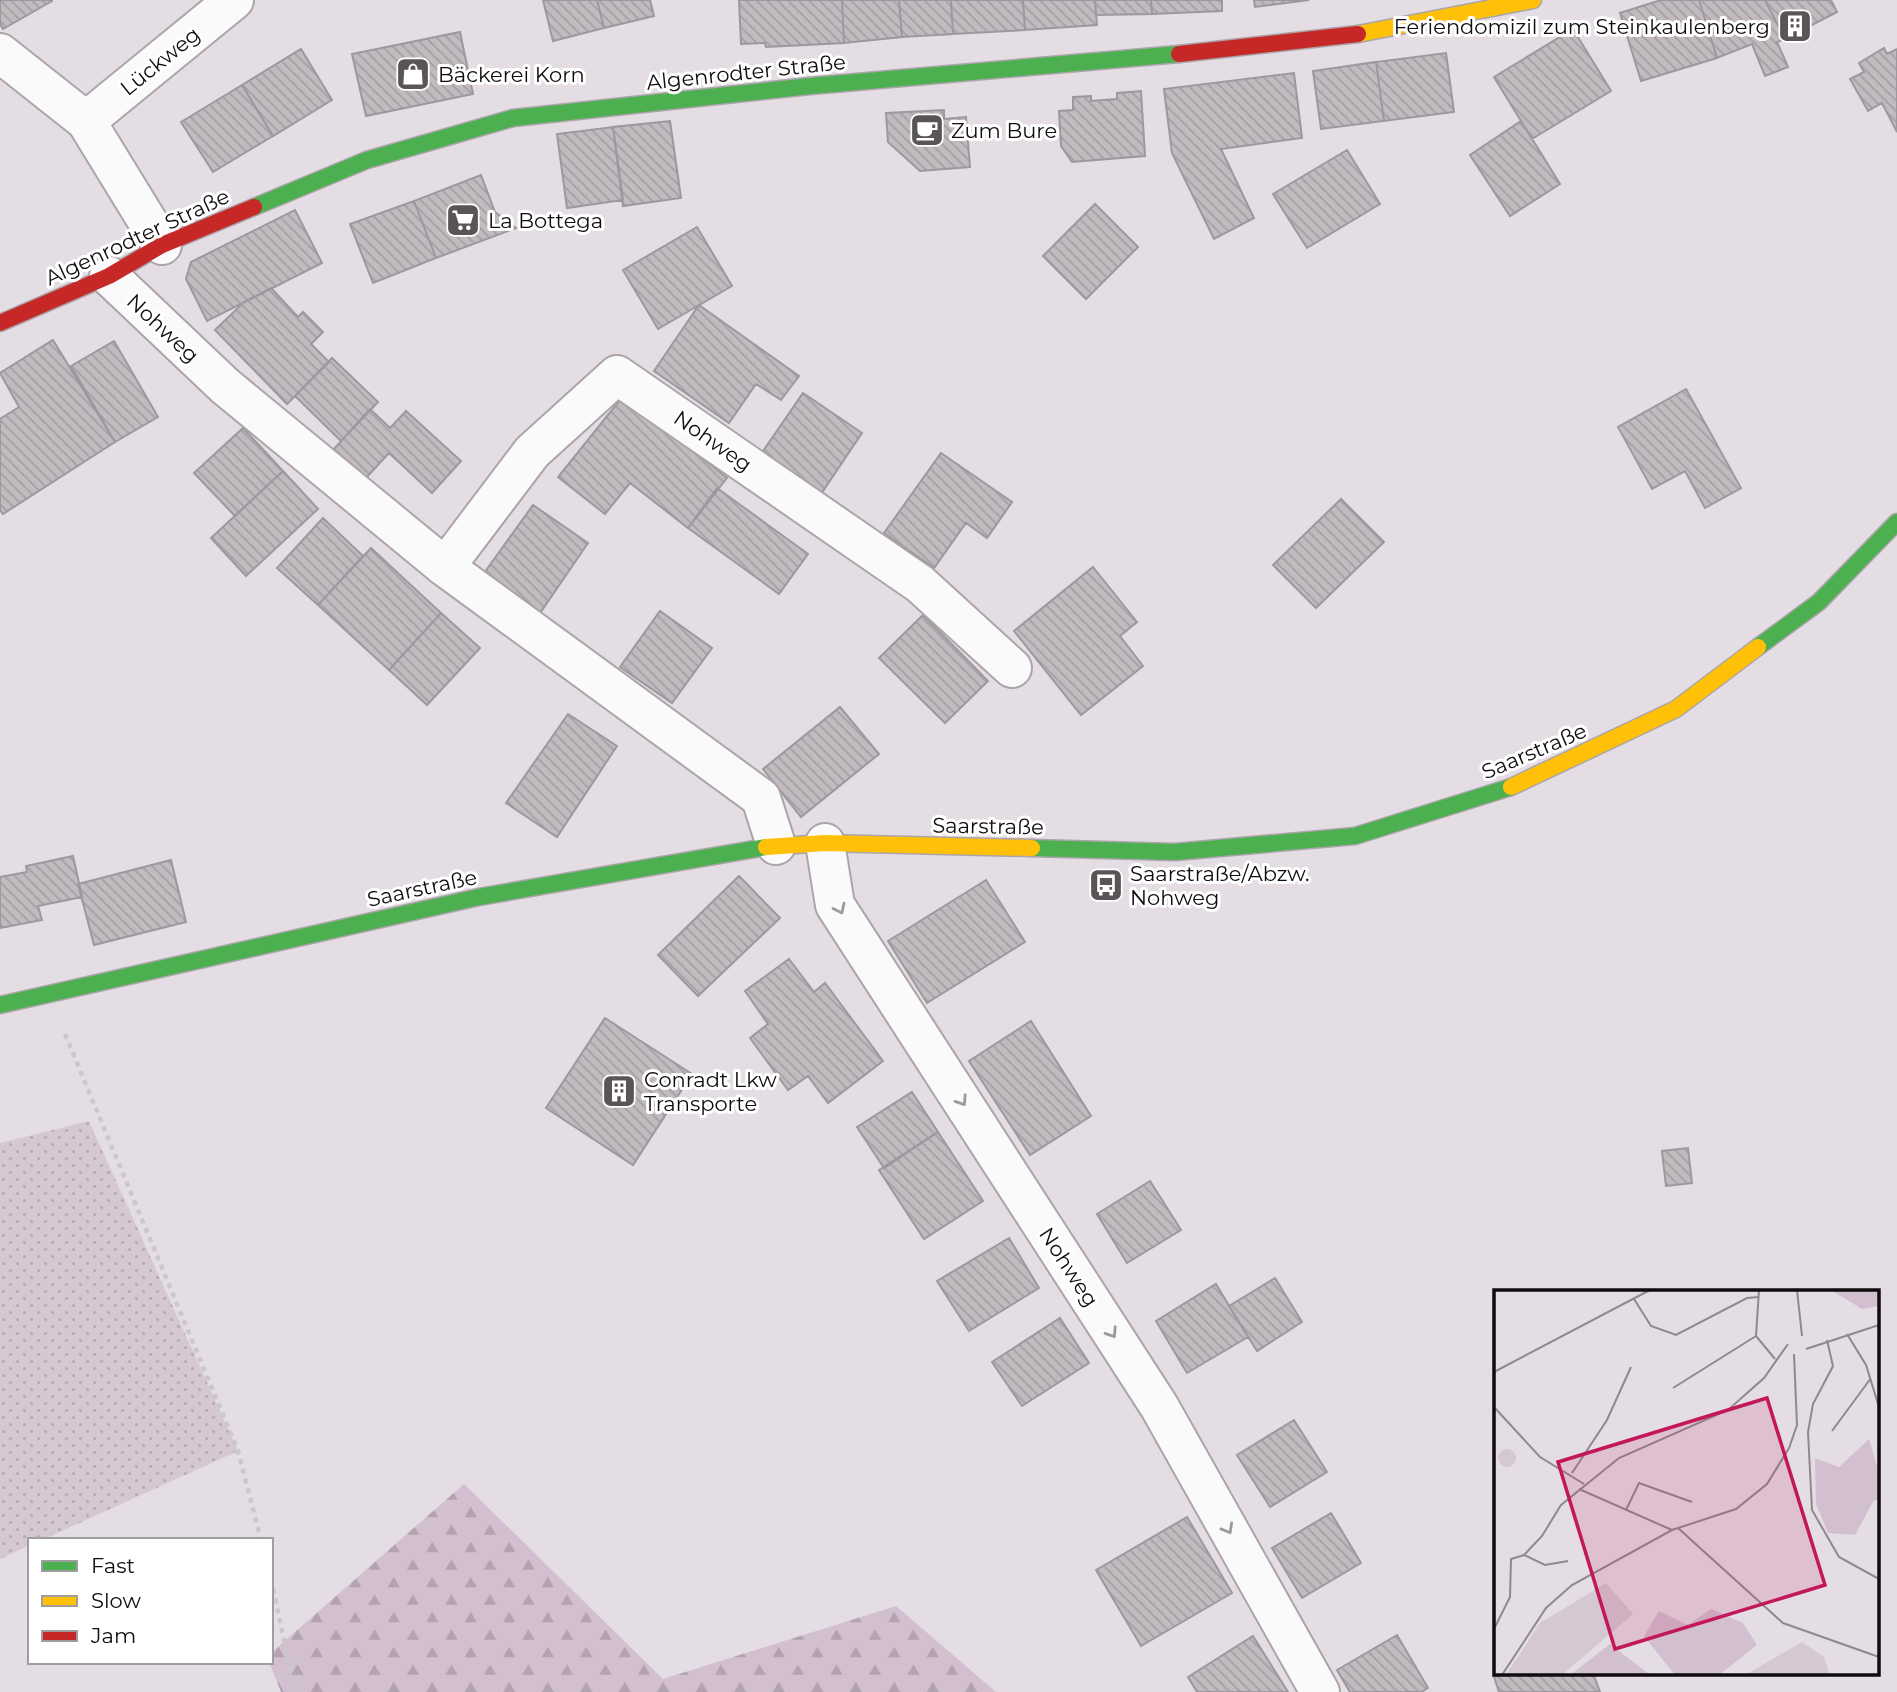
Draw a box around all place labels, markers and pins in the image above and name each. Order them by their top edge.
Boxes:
building icon: Feriendomizil zum Steinkaulenberg [1776,7,1814,45]
place label: Feriendomizil zum Steinkaulenberg [1394,14,1770,39]
shop icon: Bäckerei Korn [394,55,432,93]
place label: Bäckerei Korn [438,62,585,87]
cafe icon: Zum Bure [908,111,946,149]
place label: Zum Bure [951,118,1057,143]
supermarket icon: La Bottega [444,201,482,239]
place label: La Bottega [488,208,603,233]
place label: Saarstraße/Abzw. Nohweg [1130,861,1310,910]
bus stop icon: Saarstraße/Abzw. Nohweg [1087,866,1125,904]
place label: Conradt Lkw Transporte [644,1067,777,1116]
building icon: Conradt Lkw Transporte [600,1072,638,1110]

